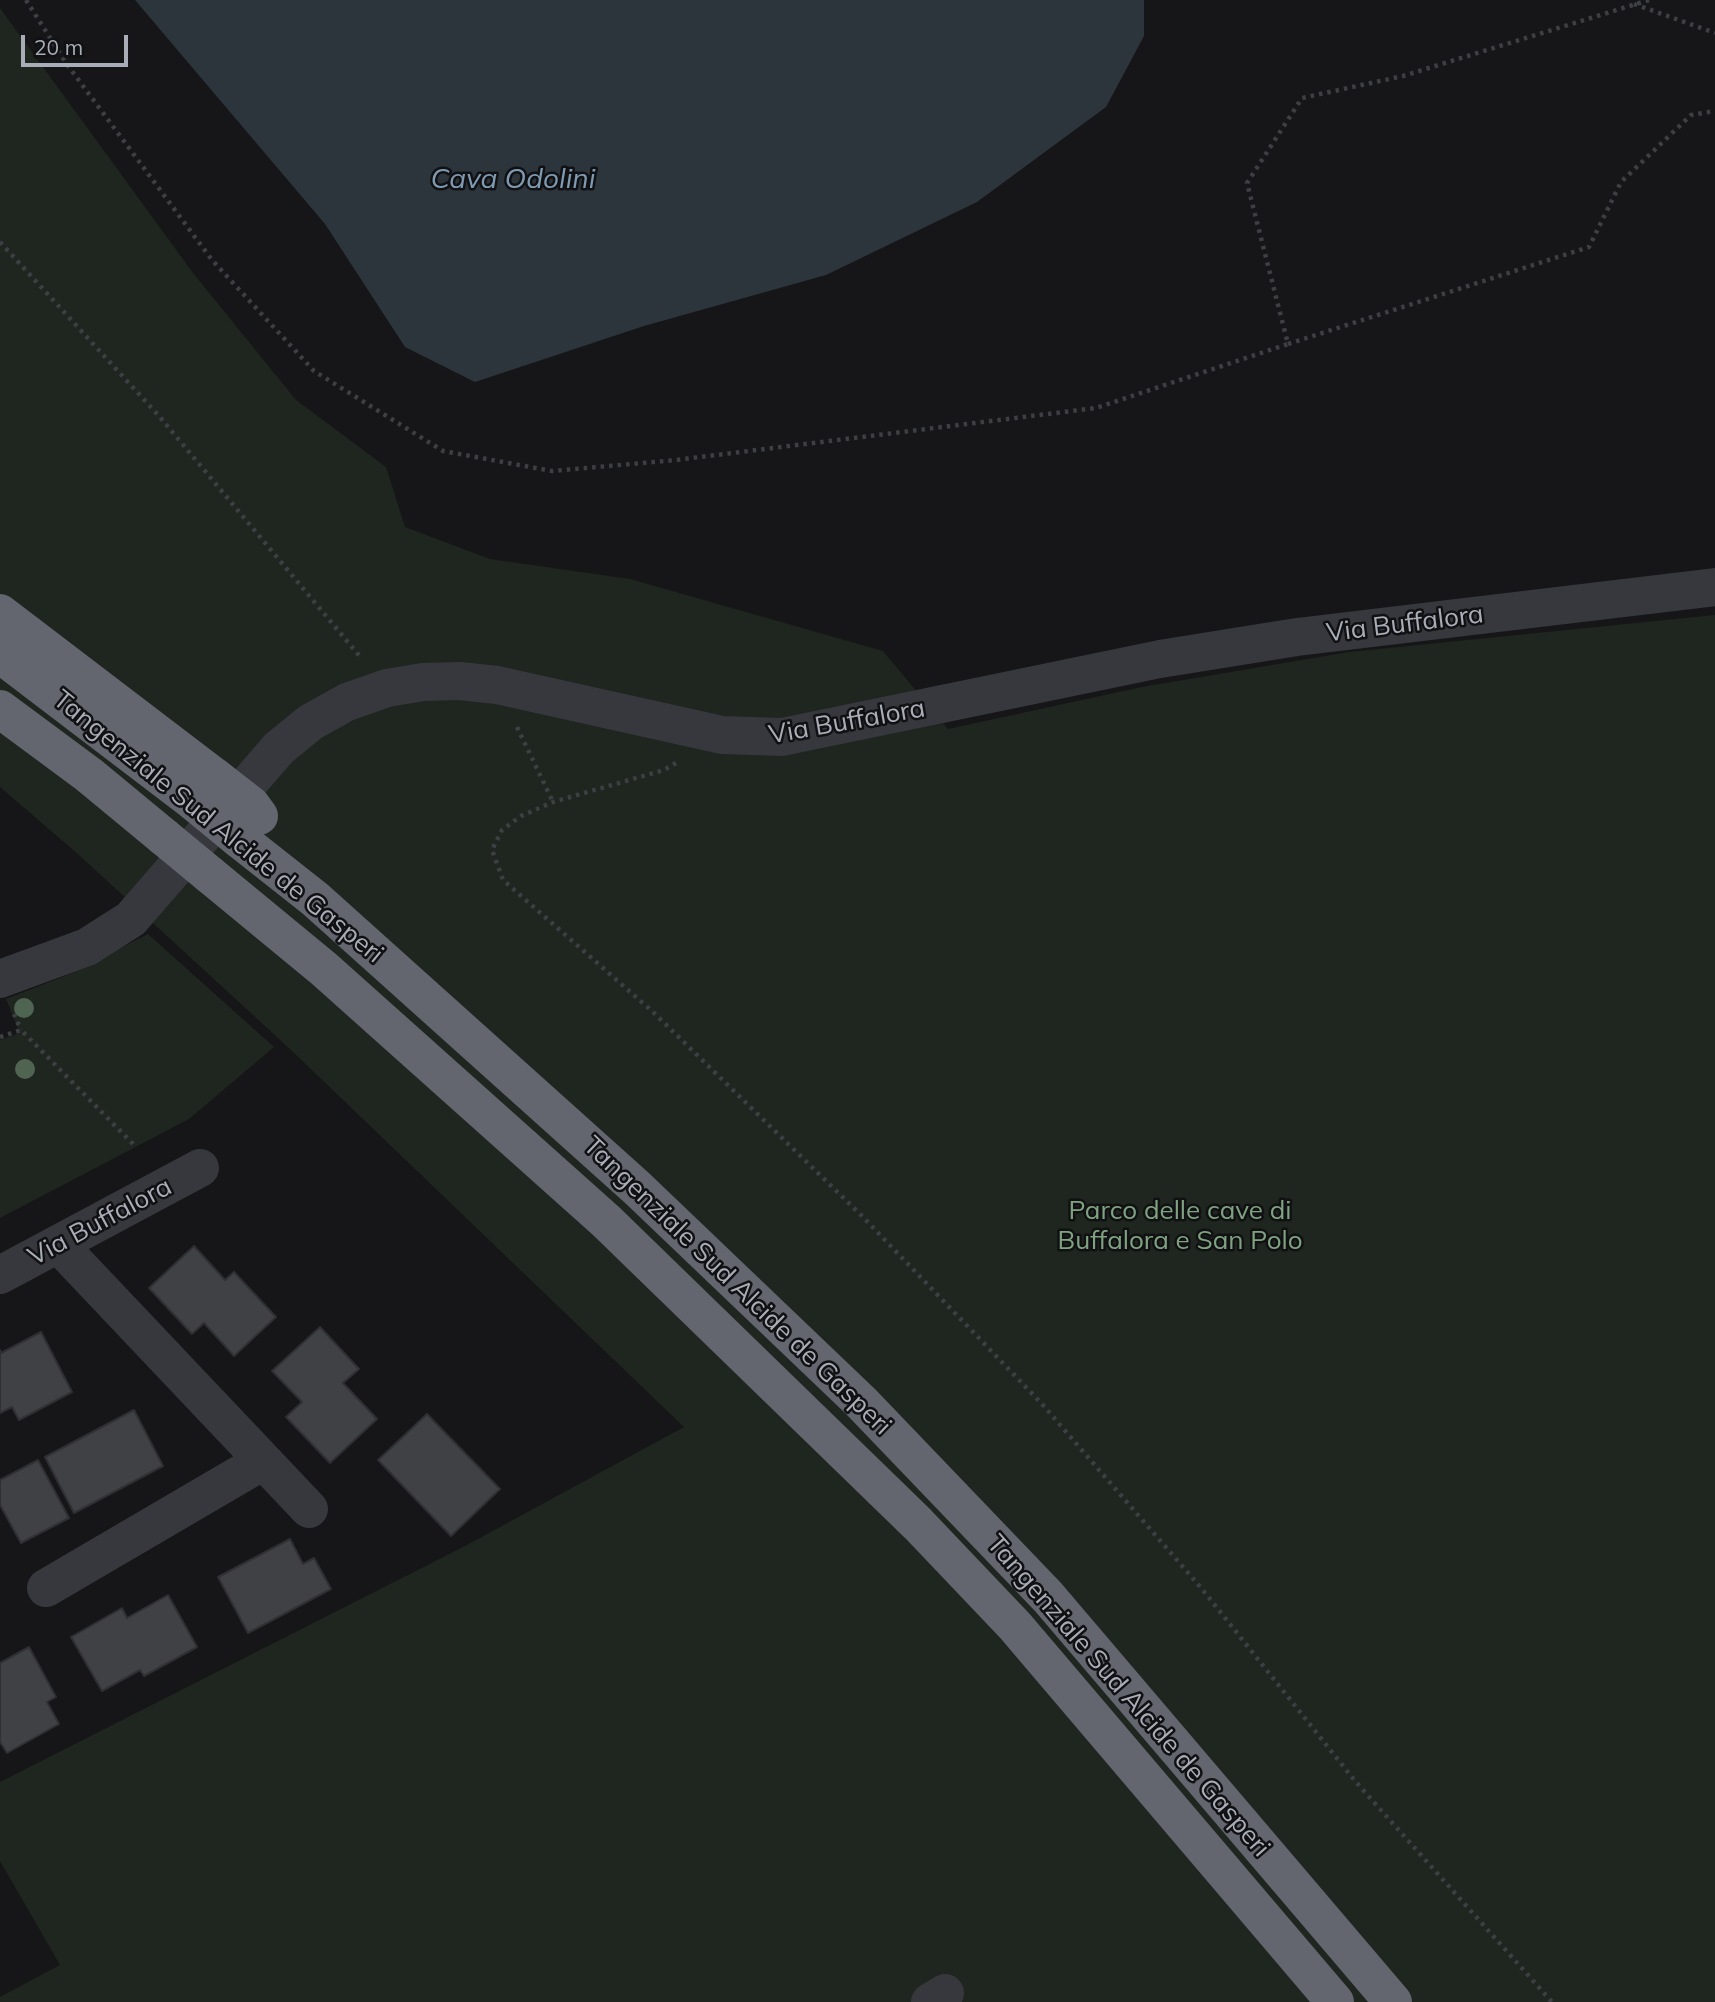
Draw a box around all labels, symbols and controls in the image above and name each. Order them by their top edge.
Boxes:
scale bar [24,21,131,65]
text: 20 m [34,34,83,60]
water label: Cava Odolini [431,163,595,197]
street label: Via Buffalora [1325,599,1485,649]
street label: Tangenziale Sud Alcide de Gasperi [47,684,389,970]
street label: Via Buffalora [767,693,927,751]
street label: Tangenziale Sud Alcide de Gasperi [577,1130,897,1442]
street label: Via Buffalora [23,1171,177,1273]
park label: Parco delle cave di Buffalora e San Polo [1057,1195,1303,1256]
street label: Tangenziale Sud Alcide de Gasperi [980,1529,1276,1863]

